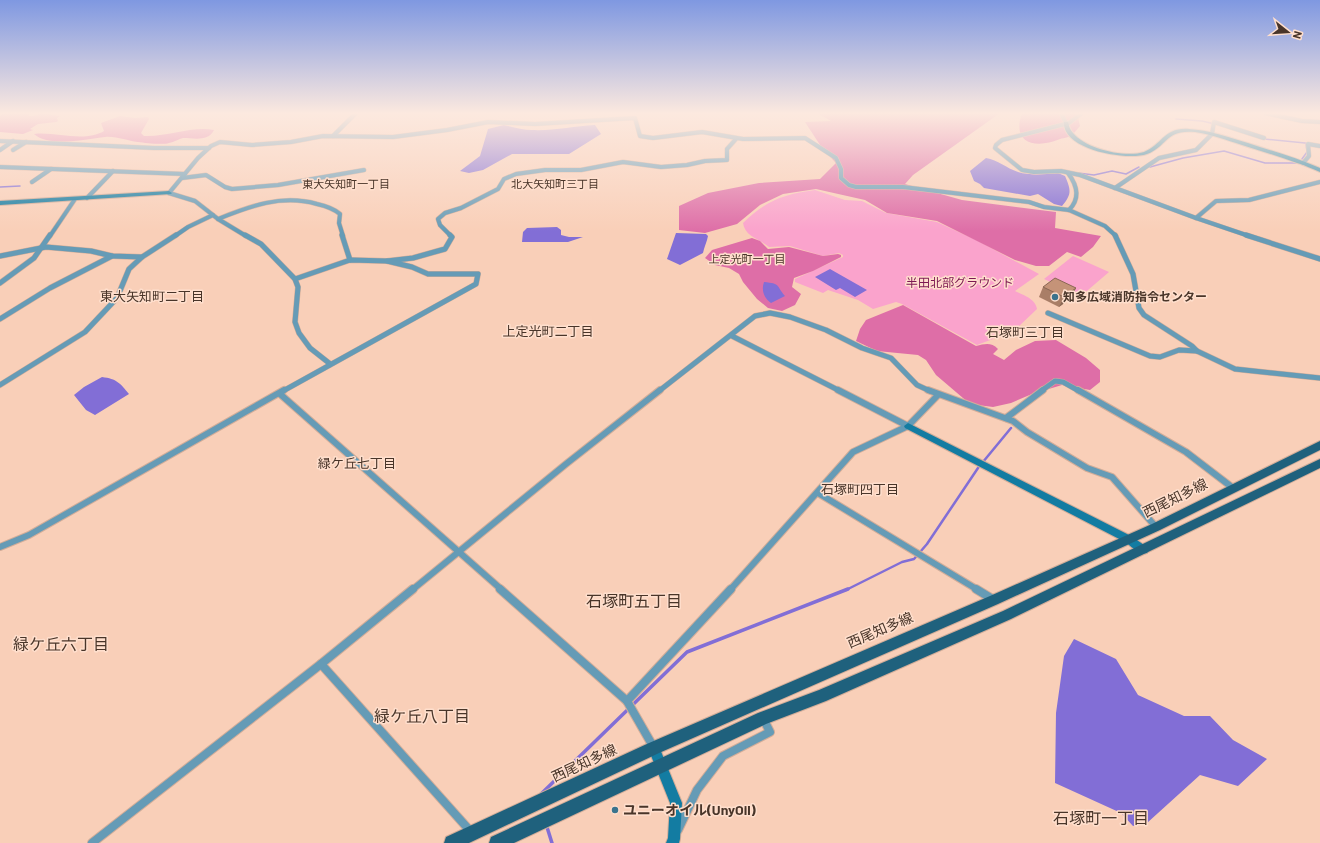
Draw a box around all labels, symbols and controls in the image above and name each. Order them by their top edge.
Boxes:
north arrow [1268,12,1308,52]
text: N [1291,30,1305,40]
district label: 東大矢知町一丁目 [302,177,390,190]
district label: 北大矢知町三丁目 [511,177,599,190]
district label: 上定光町一丁目 [709,252,786,265]
park label: 半田北部グラウンド [906,275,1014,289]
district label: 東大矢知町二丁目 [100,288,204,304]
place label: 知多広域消防指令センター [1063,289,1207,303]
marker: 知多広域消防指令センター [1050,292,1060,302]
district label: 上定光町二丁目 [502,323,594,339]
district label: 石塚町三丁目 [986,324,1064,340]
district label: 緑ケ丘七丁目 [318,455,396,471]
street label: 西尾知多線 [1140,475,1210,521]
district label: 石塚町四丁目 [821,481,899,497]
district label: 石塚町五丁目 [586,591,682,610]
street label: 西尾知多線 [844,608,915,651]
district label: 緑ケ丘六丁目 [13,634,109,653]
district label: 緑ケ丘八丁目 [374,706,470,725]
street label: 西尾知多線 [548,740,619,785]
place label: ユニーオイル(UnyOil) [623,801,756,818]
marker: ユニーオイル(UnyOil) [610,805,620,815]
district label: 石塚町一丁目 [1053,808,1149,827]

